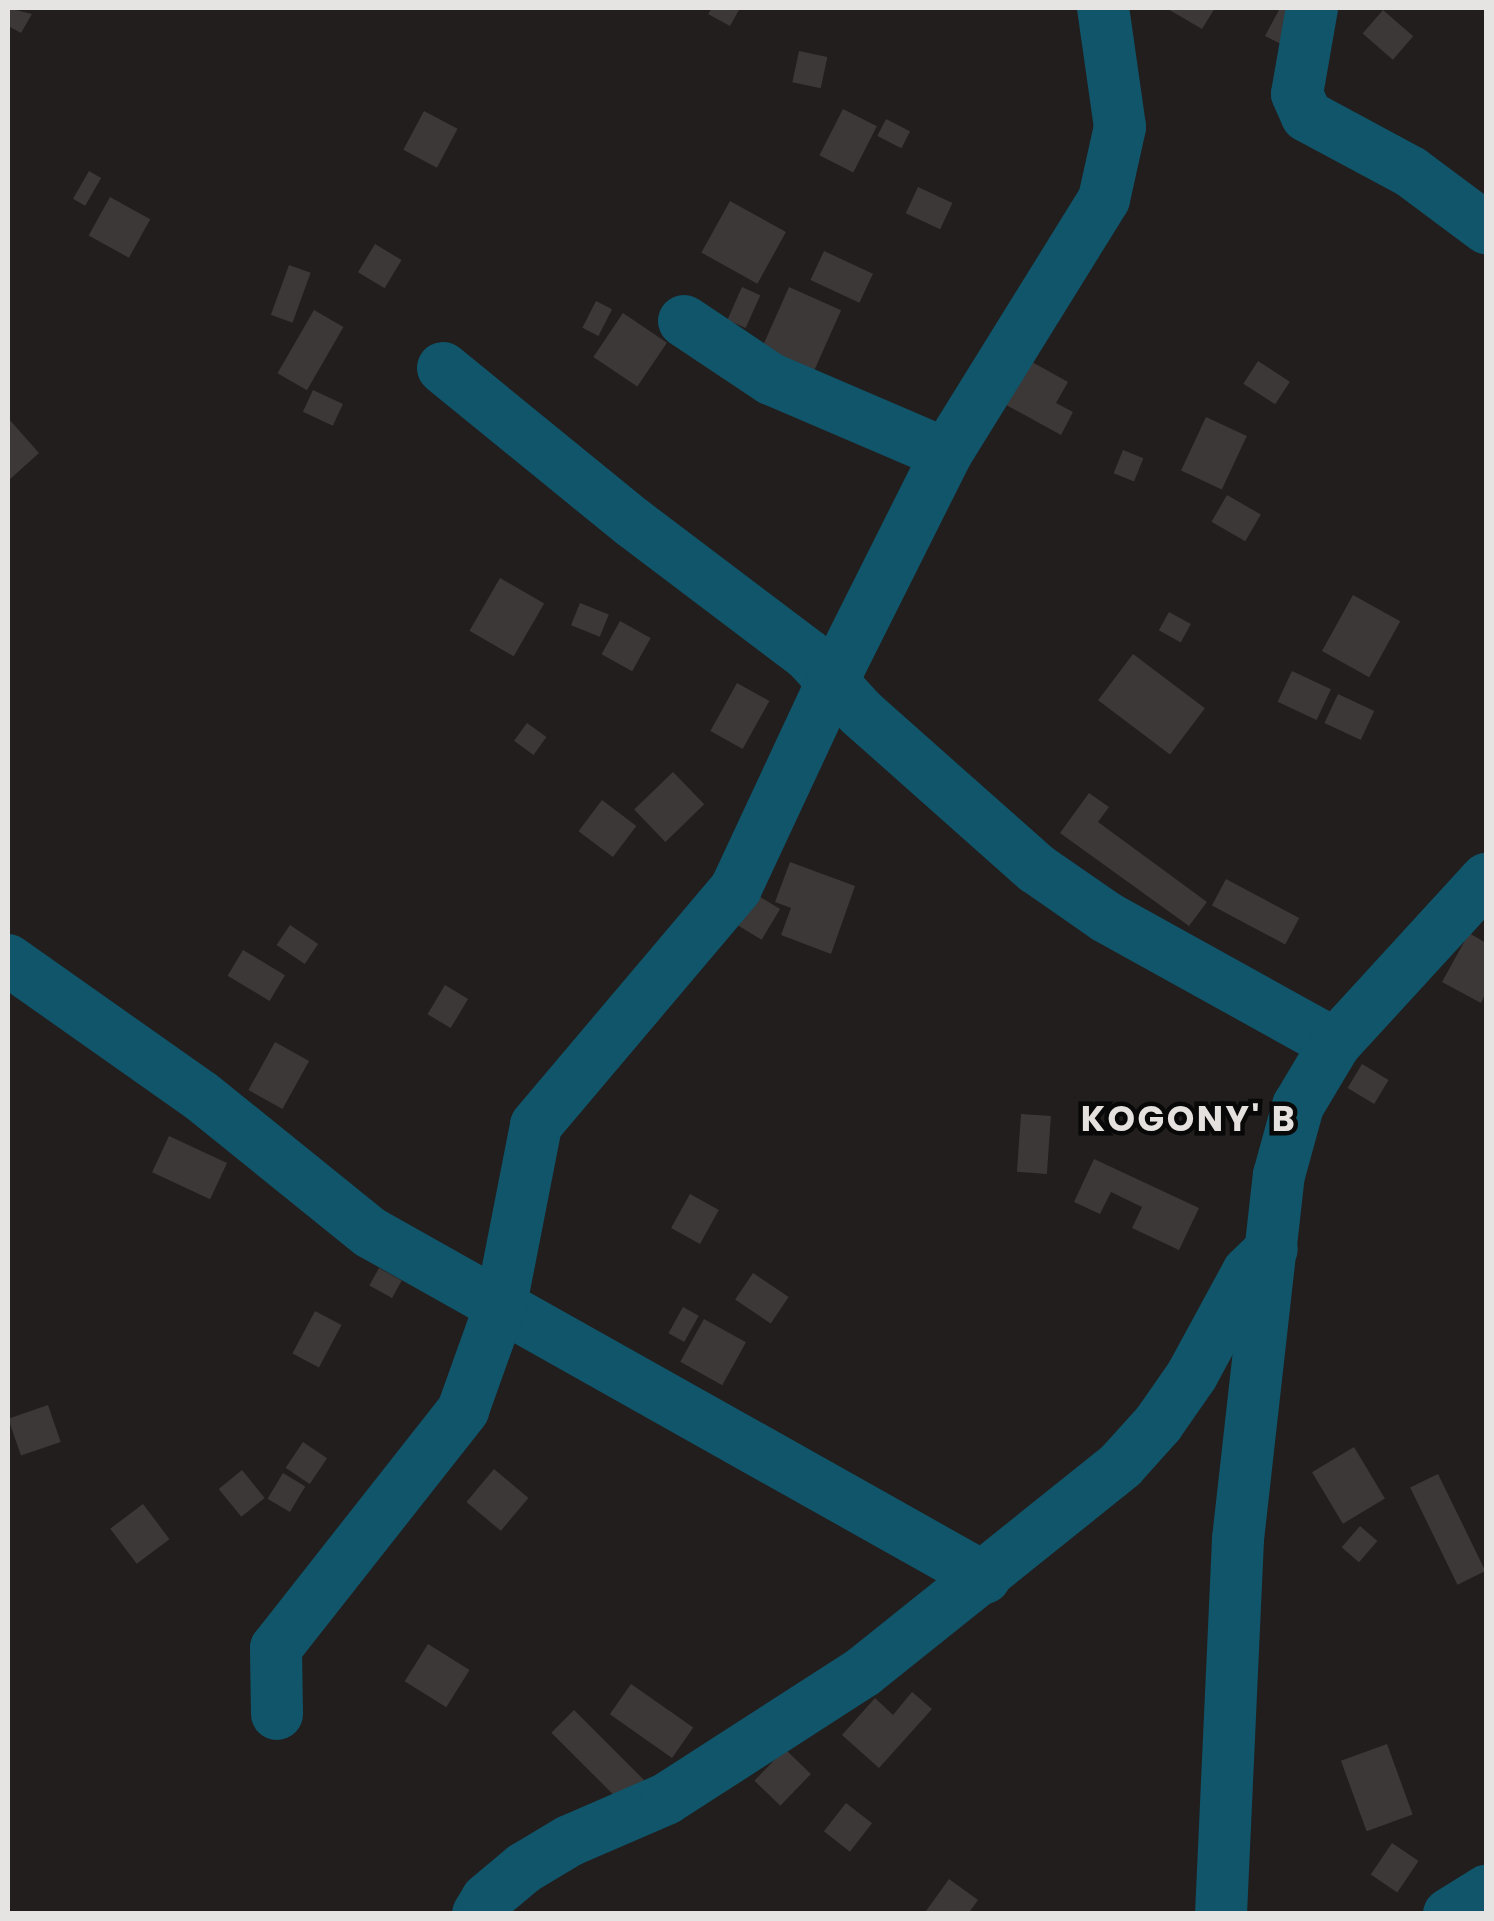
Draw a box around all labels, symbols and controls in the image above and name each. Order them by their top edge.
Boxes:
district label: KOGONY' B [1081,1098,1297,1140]

